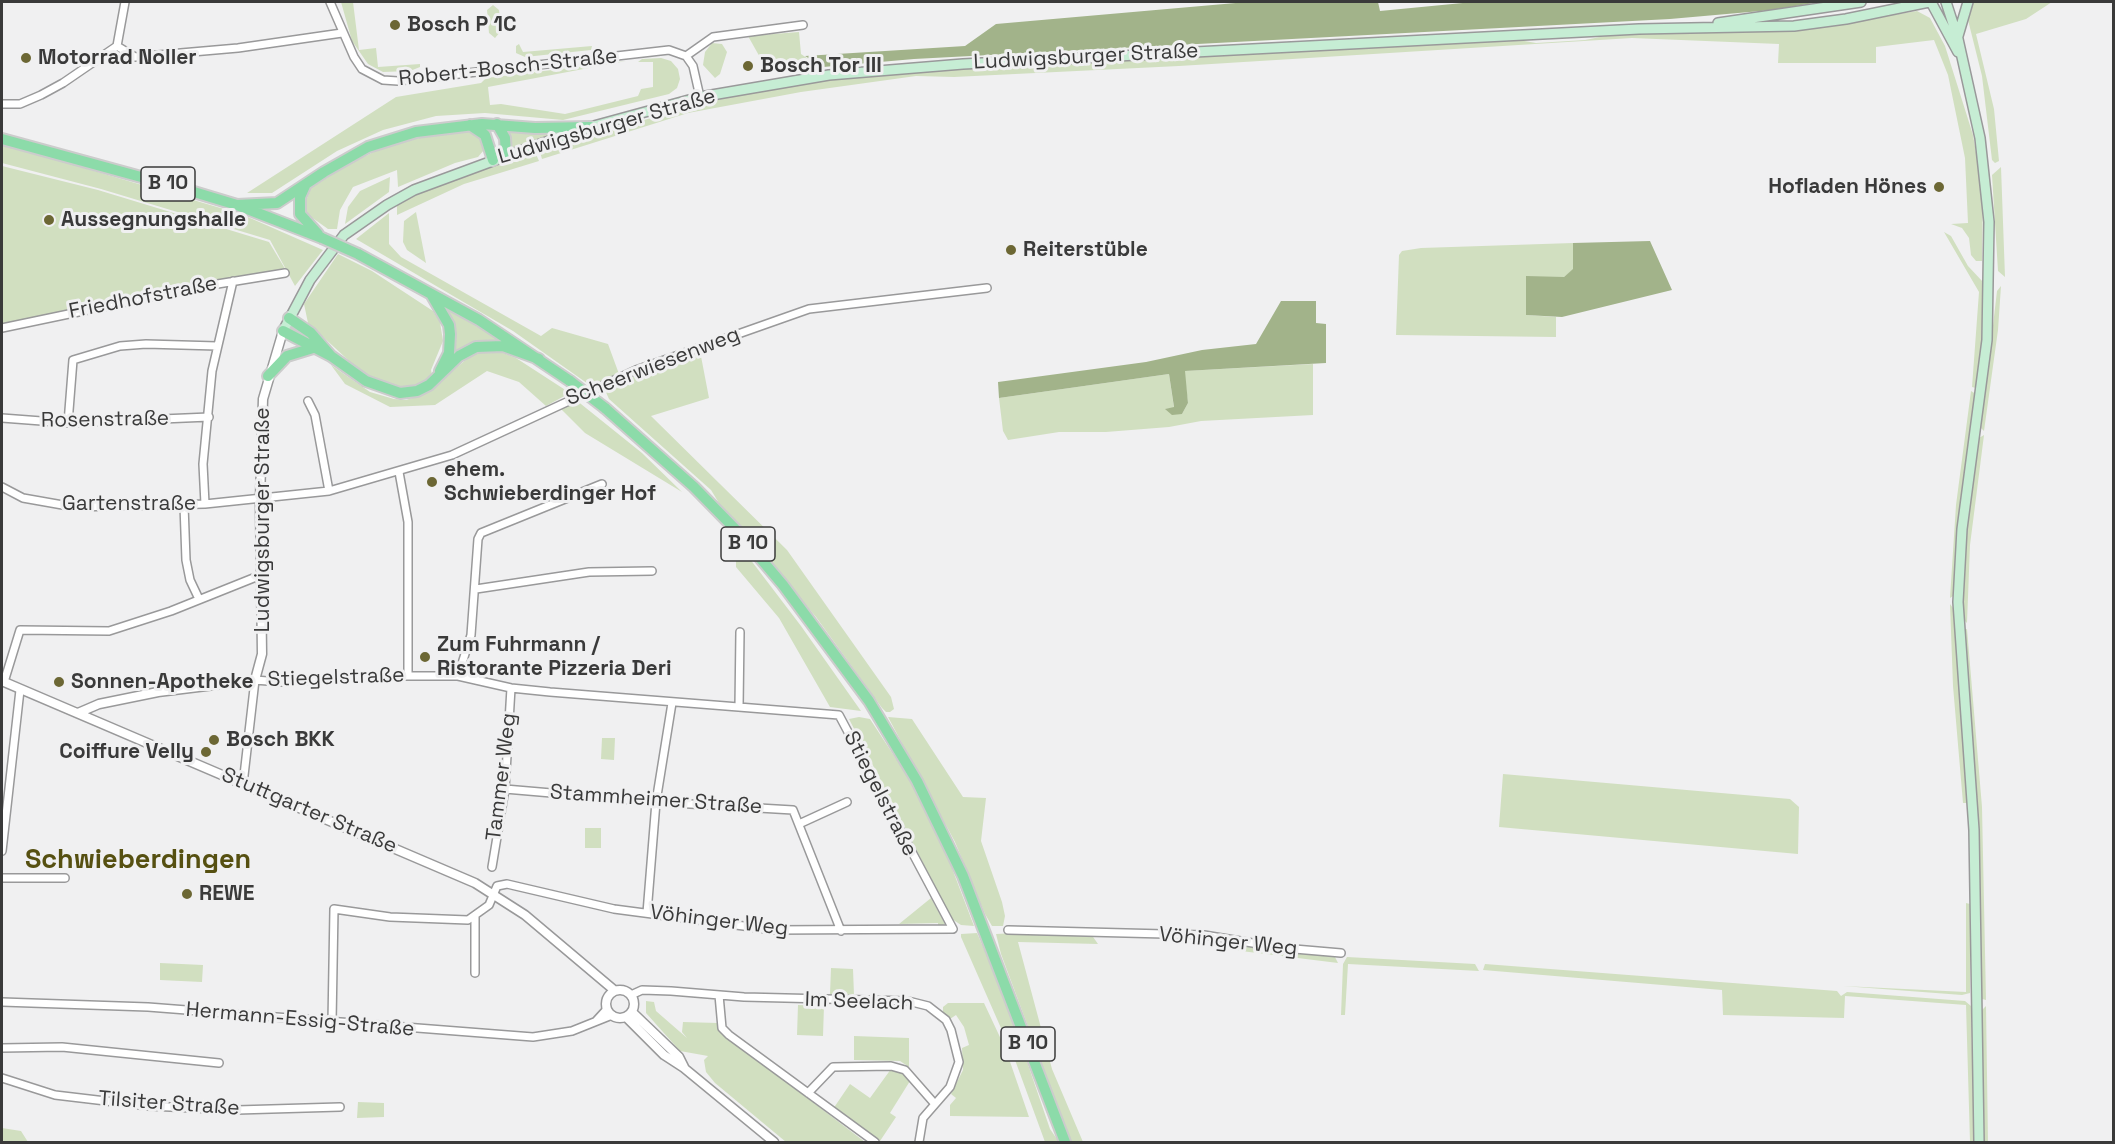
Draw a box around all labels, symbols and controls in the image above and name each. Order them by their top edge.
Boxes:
place label: Bosch P 1C [407,12,516,38]
marker: Bosch P 1C [388,18,402,32]
street label: Ludwigsburger Straße [973,39,1199,75]
street label: Robert-Bosch-Straße [397,44,619,92]
place label: Motorrad Noller [38,45,197,71]
marker: Motorrad Noller [19,51,33,65]
place label: Bosch Tor III [760,53,882,79]
marker: Bosch Tor III [741,59,755,73]
street label: Ludwigsburger Straße [495,84,719,170]
road number: B 10 [141,167,195,201]
place label: Hofladen Hönes [1768,174,1927,200]
marker: Hofladen Hönes [1932,180,1946,194]
place label: Aussegnungshalle [61,207,246,233]
marker: Aussegnungshalle [42,213,56,227]
place label: Reiterstüble [1023,237,1148,263]
marker: Reiterstüble [1004,243,1018,257]
street label: Friedhofstraße [67,271,219,325]
street label: Scheerwiesenweg [562,322,744,412]
street label: Rosenstraße [41,406,169,434]
street label: Ludwigsburger Straße [250,407,276,633]
place label: ehem. Schwieberdinger Hof [444,457,656,507]
marker: ehem. Schwieberdinger Hof [425,475,439,489]
street label: Gartenstraße [62,491,196,517]
road number: B 10 [721,527,775,561]
place label: Zum Fuhrmann / Ristorante Pizzeria Deri [437,632,672,682]
marker: Zum Fuhrmann / Ristorante Pizzeria Deri [418,650,432,664]
street label: Stiegelstraße [267,663,405,693]
place label: Sonnen-Apotheke [71,669,254,695]
marker: Sonnen-Apotheke [52,675,66,689]
street label: Tammer Weg [482,712,522,842]
place label: Bosch BKK [226,727,335,753]
street label: Stiegelstraße [838,727,922,861]
marker: Bosch BKK [207,733,221,747]
place label: Coiffure Velly [59,739,194,765]
marker: Coiffure Velly [199,745,213,759]
street label: Stuttgarter Straße [218,763,400,859]
street label: Stammheimer Straße [549,780,763,820]
district label: Schwieberdingen [25,845,251,877]
place label: REWE [199,881,254,907]
marker: REWE [180,887,194,901]
street label: Vöhinger Weg [648,900,790,942]
street label: Vöhinger Weg [1157,922,1299,962]
street label: Im Seelach [804,988,914,1016]
street label: Hermann-Essig-Straße [185,997,415,1043]
road number: B 10 [1001,1027,1055,1061]
street label: Tilsiter Straße [98,1086,240,1122]

